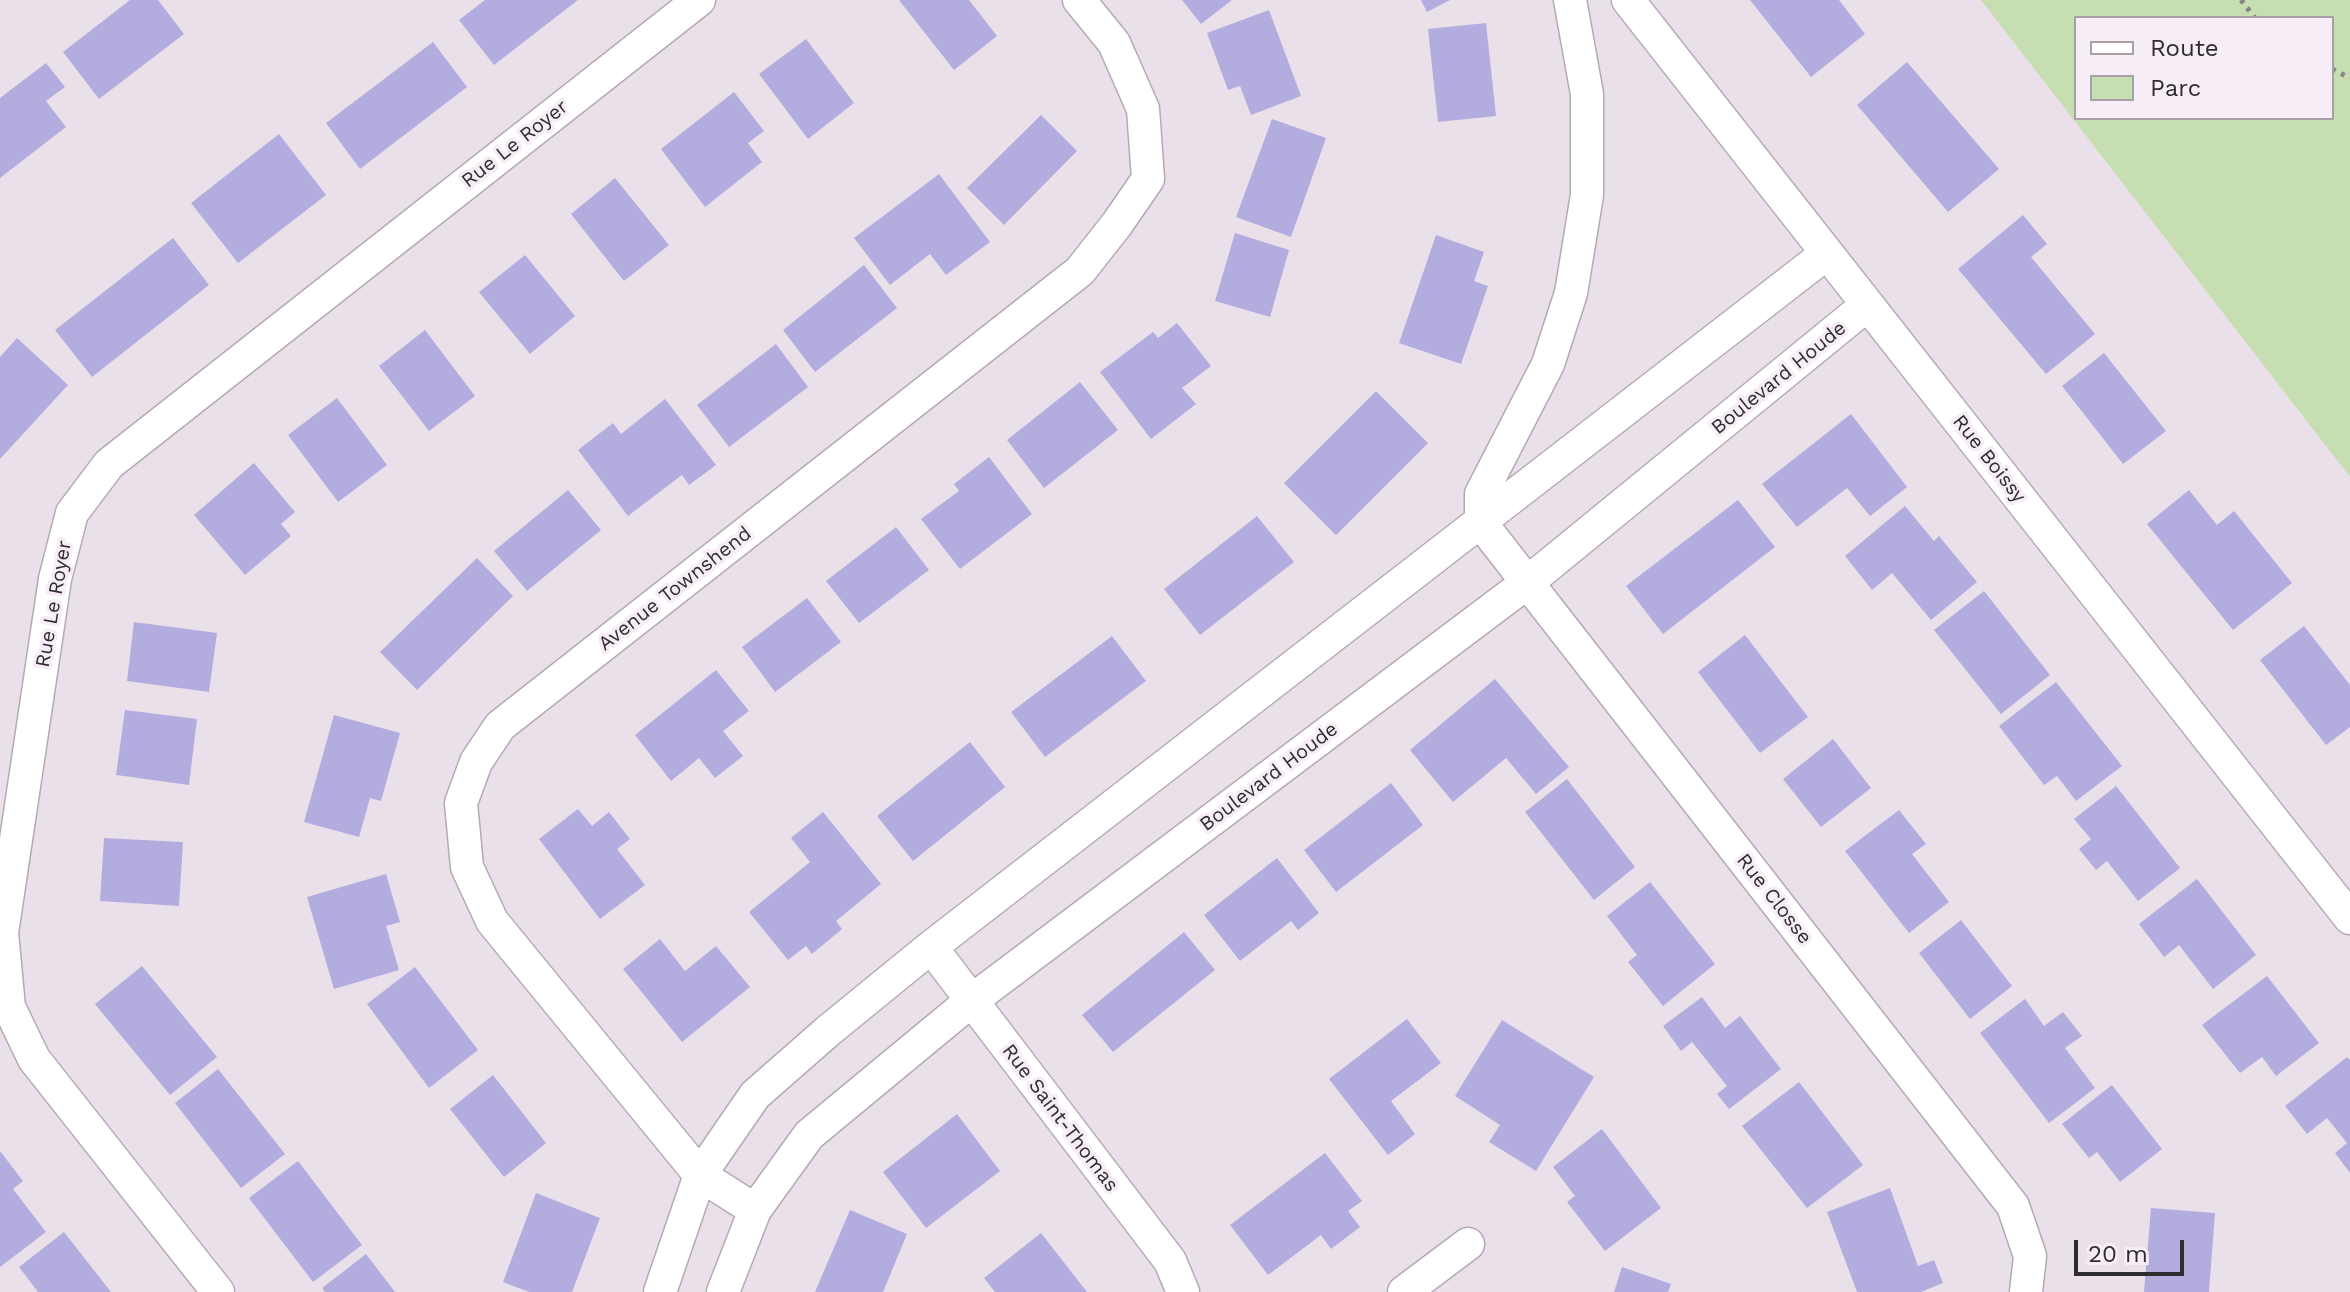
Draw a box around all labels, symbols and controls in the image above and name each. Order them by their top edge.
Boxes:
legend [2074,16,2334,120]
text: Route [2150,34,2219,62]
text: Parc [2150,74,2201,102]
street label: Rue Le Royer [457,95,573,193]
street label: Boulevard Houde [1707,316,1851,440]
street label: Rue Boissy [1947,410,2031,508]
street label: Avenue Townshend [594,522,756,656]
street label: Rue Le Royer [31,539,77,669]
street label: Boulevard Houde [1195,717,1343,837]
street label: Rue Closse [1731,849,1817,949]
street label: Rue Saint-Thomas [997,1039,1123,1197]
scale bar [2078,1224,2188,1274]
text: 20 m [2088,1240,2148,1268]

